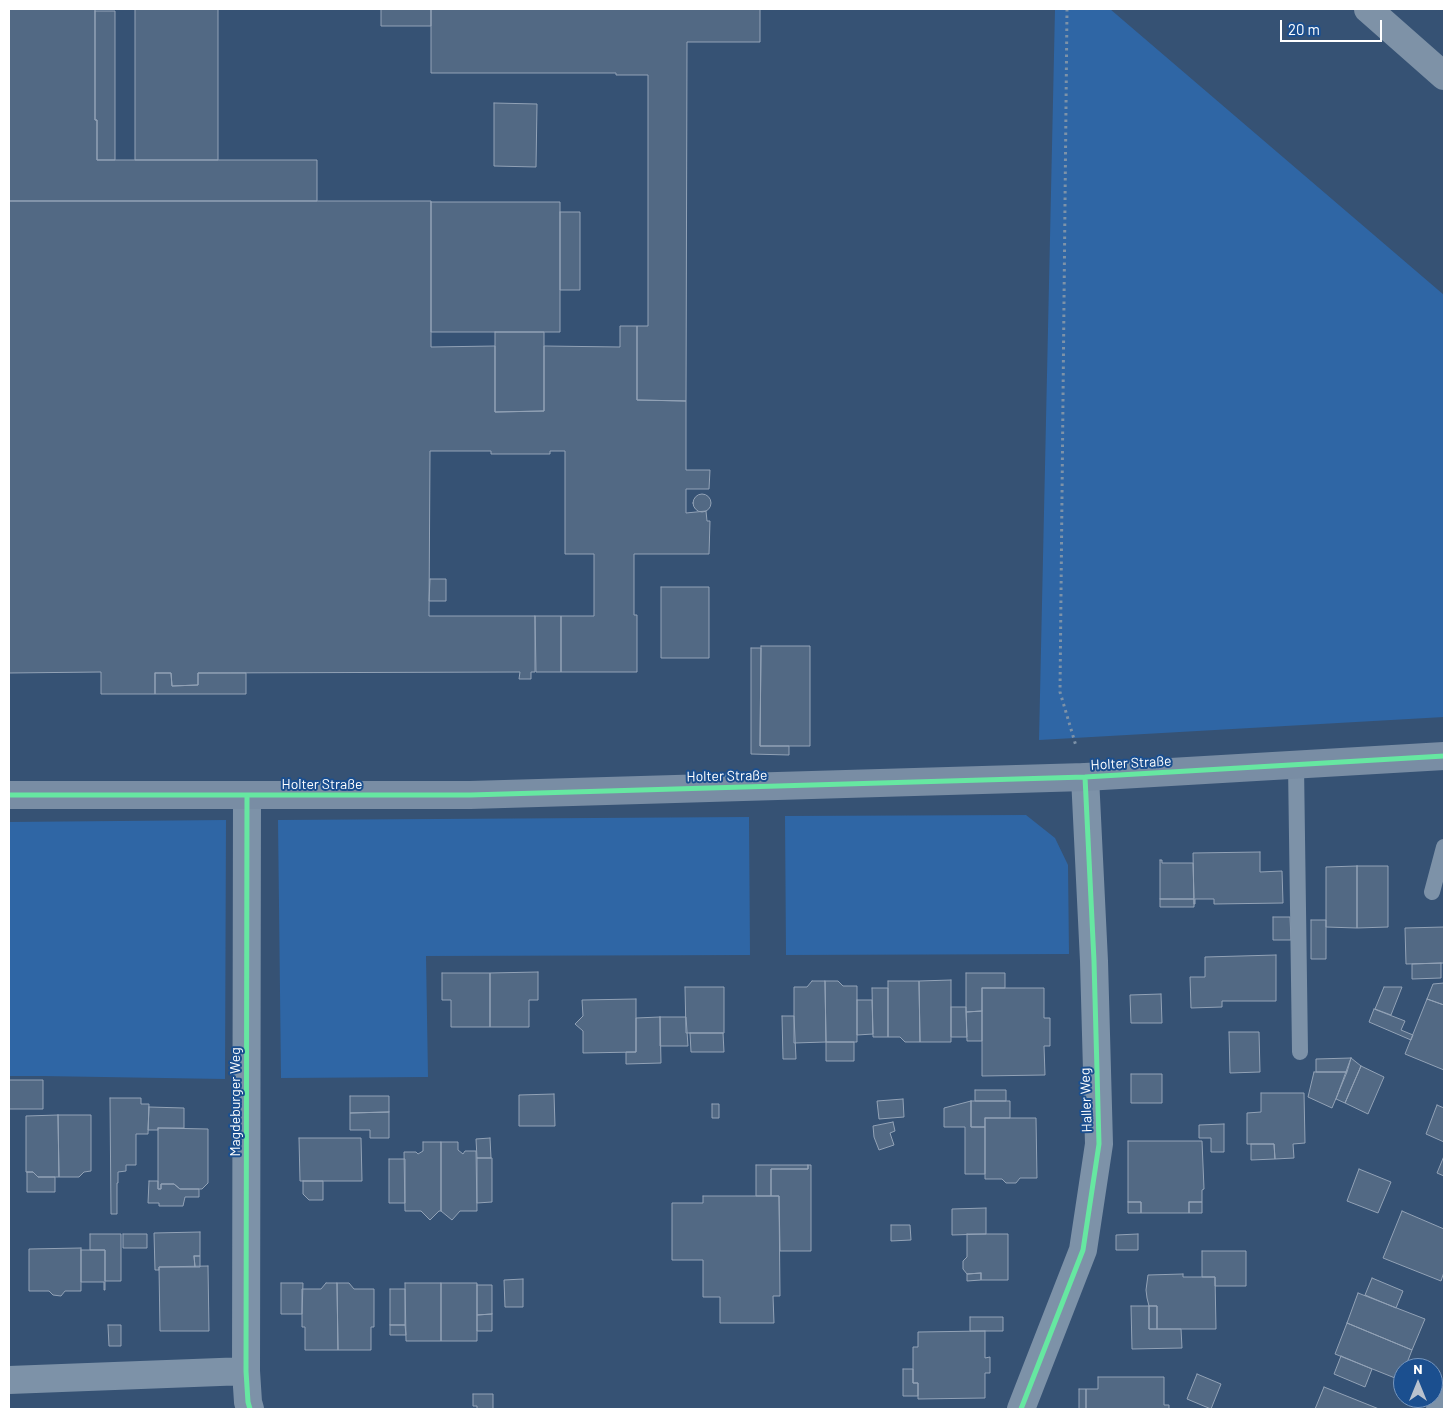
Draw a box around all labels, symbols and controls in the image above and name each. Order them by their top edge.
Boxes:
scale bar [1283,10,1386,42]
text: 20 m [1288,20,1320,38]
street label: Holter Straße [1090,752,1172,774]
street label: Holter Straße [686,767,768,785]
street label: Holter Straße [281,776,363,792]
street label: Magdeburger Weg [227,1047,243,1157]
street label: Haller Weg [1076,1067,1096,1133]
north arrow [1393,1358,1443,1408]
text: N [1413,1360,1423,1377]

